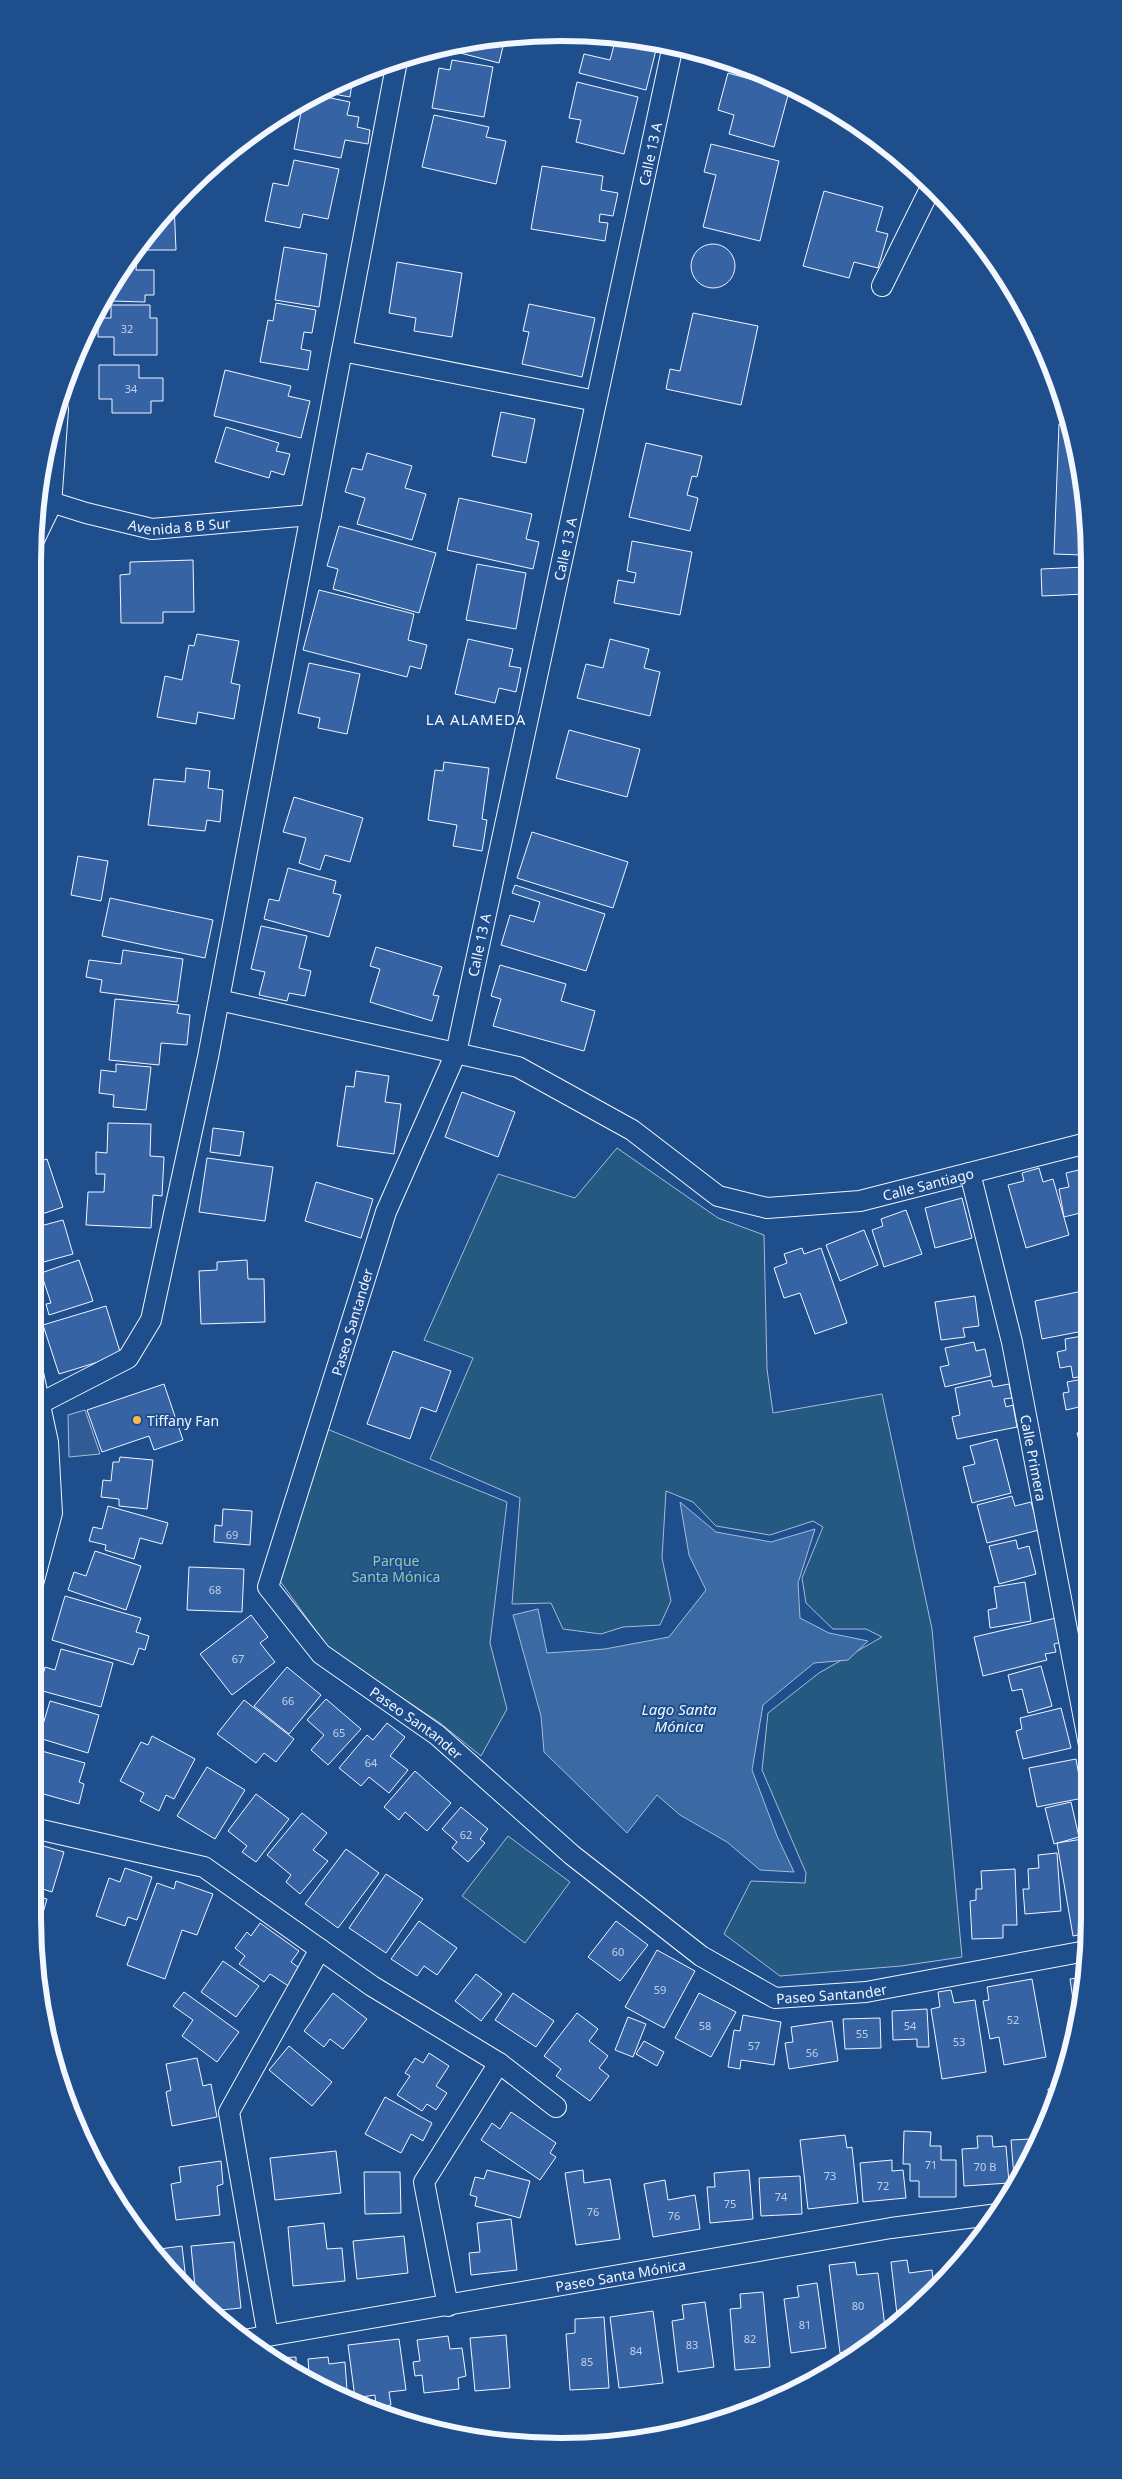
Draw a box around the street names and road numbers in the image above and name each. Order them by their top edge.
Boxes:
street label: Calle 13 A [634,121,666,187]
street label: Avenida 8 B Sur [126,513,232,538]
street label: Calle 13 A [549,516,581,582]
street label: Calle 13 A [463,912,495,978]
street label: Calle Santiago [880,1163,976,1204]
street label: Paseo Santander [327,1266,377,1378]
street label: Calle Primera [1017,1413,1052,1503]
street label: Paseo Santander [366,1682,467,1763]
street label: Paseo Santander [775,1979,889,2007]
street label: Paseo Santa Mónica [554,2254,687,2295]

